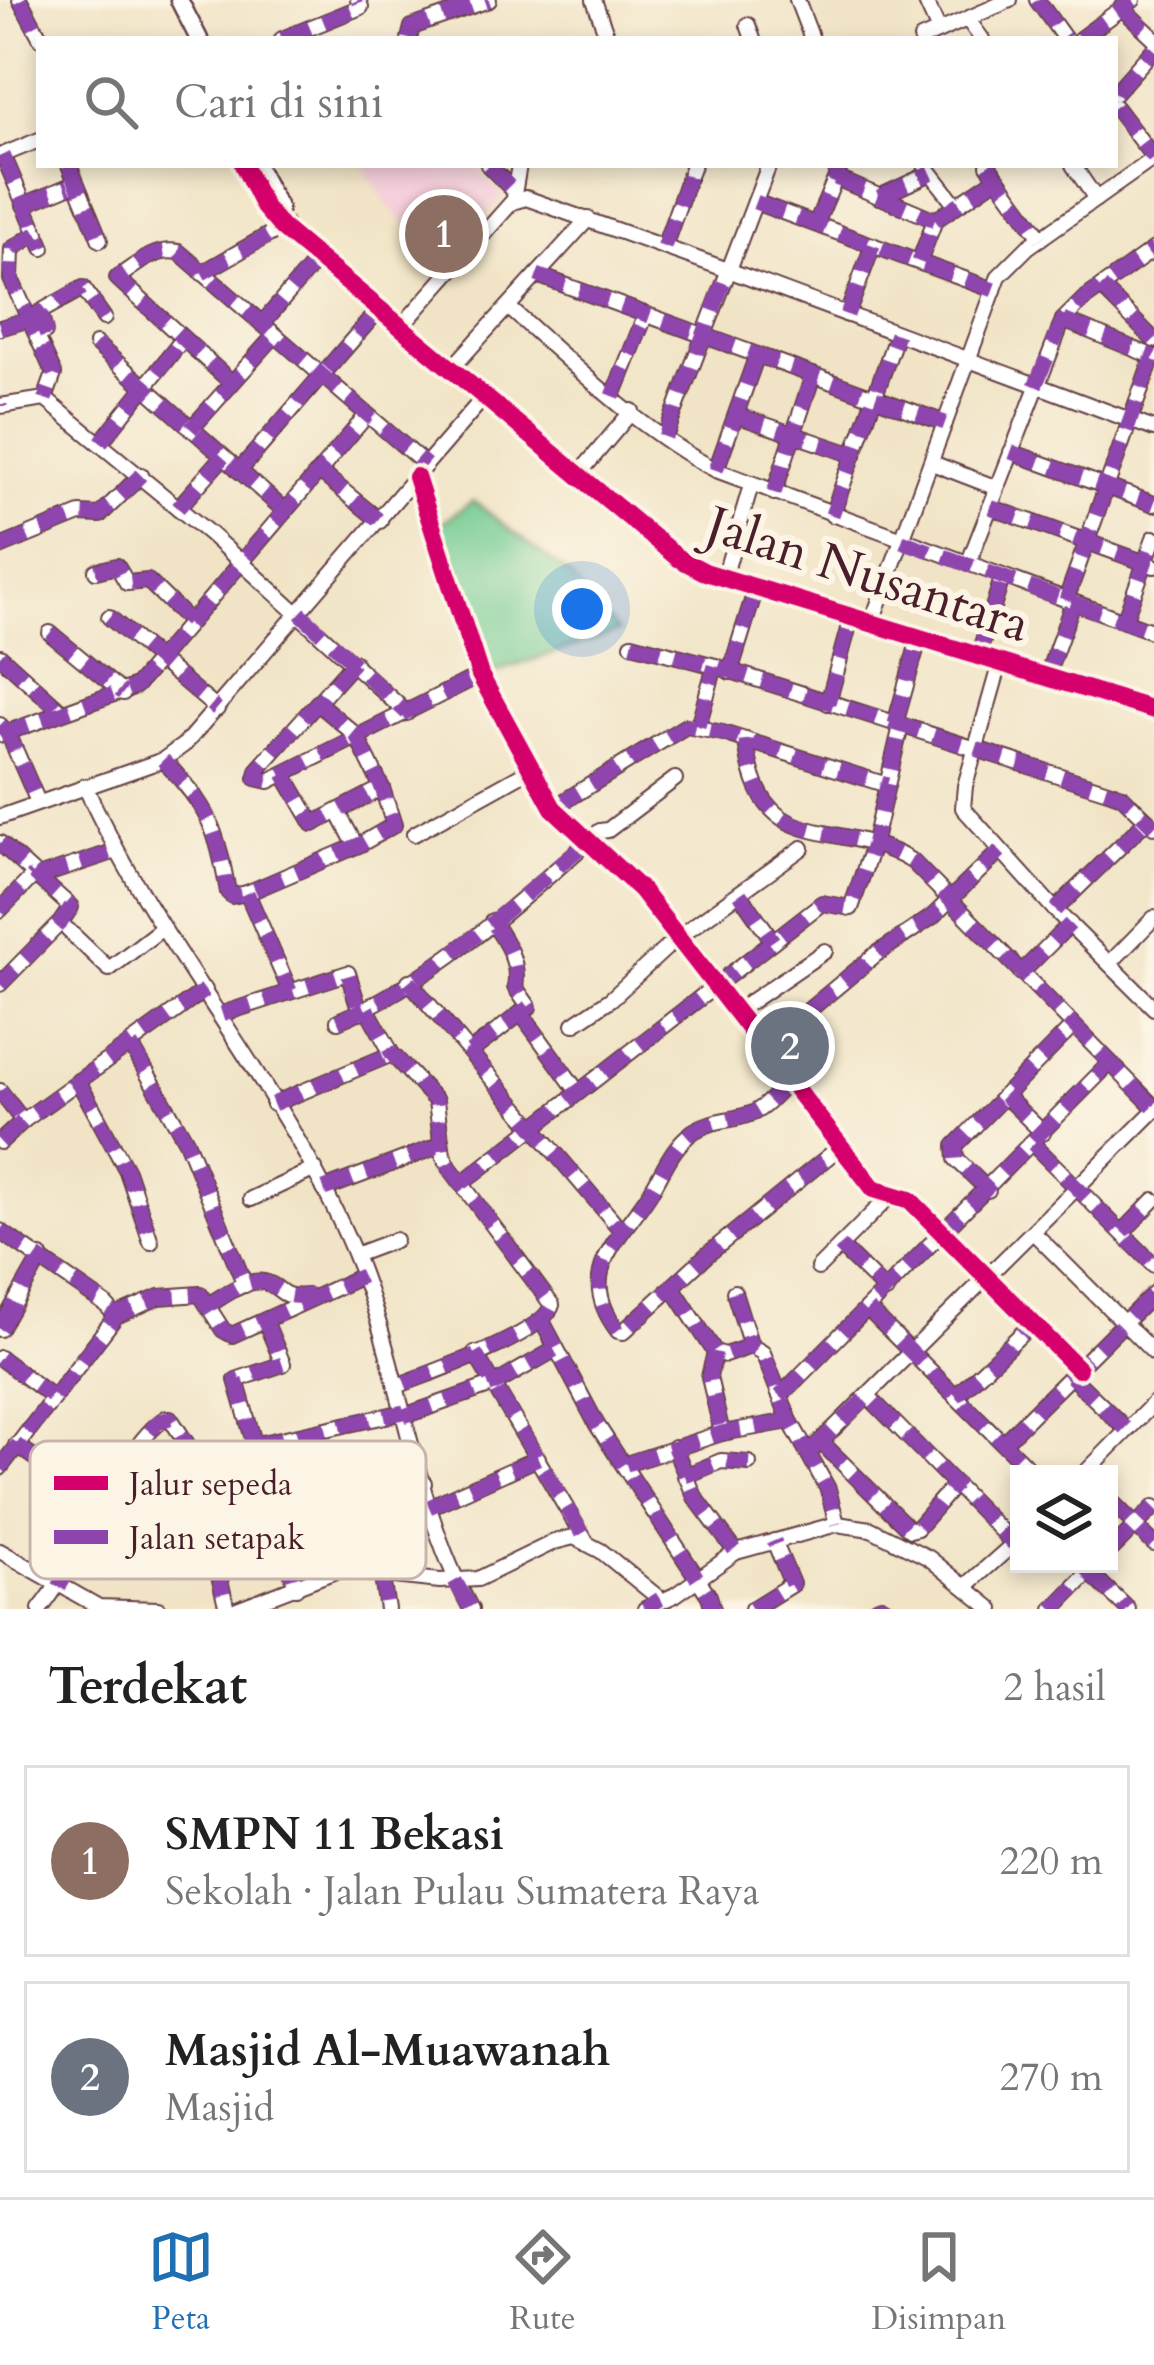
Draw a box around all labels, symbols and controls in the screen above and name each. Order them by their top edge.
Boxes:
search box [36,36,1118,168]
icon: search [78,69,144,135]
text: Cari di sini [174,72,384,133]
pin: 1 [405,189,483,279]
street label: Jalan Nusantara [691,488,1038,660]
your location [552,579,612,639]
pin: 2 [751,1001,829,1091]
legend [30,1441,426,1579]
text: Jalur sepeda [124,1462,292,1507]
map controls [1010,1465,1118,1573]
button: layers [1010,1465,1118,1573]
text: Jalan setapak [124,1516,305,1561]
text: Terdekat [48,1652,247,1722]
text: 2 hasil [1003,1661,1106,1714]
text: SMPN 11 Bekasi [165,1804,504,1865]
text: 1 [80,1835,100,1888]
text: 220 m [1000,1835,1103,1888]
text: Sekolah · Jalan Pulau Sumatera Raya [165,1865,760,1918]
text: Masjid Al-Muawanah [165,2020,610,2081]
text: 2 [80,2051,100,2104]
text: 270 m [1000,2051,1103,2104]
text: Masjid [165,2081,274,2134]
tab: Peta [148,2224,214,2341]
tab: Rute [509,2224,576,2341]
tab: Disimpan [871,2224,1006,2341]

